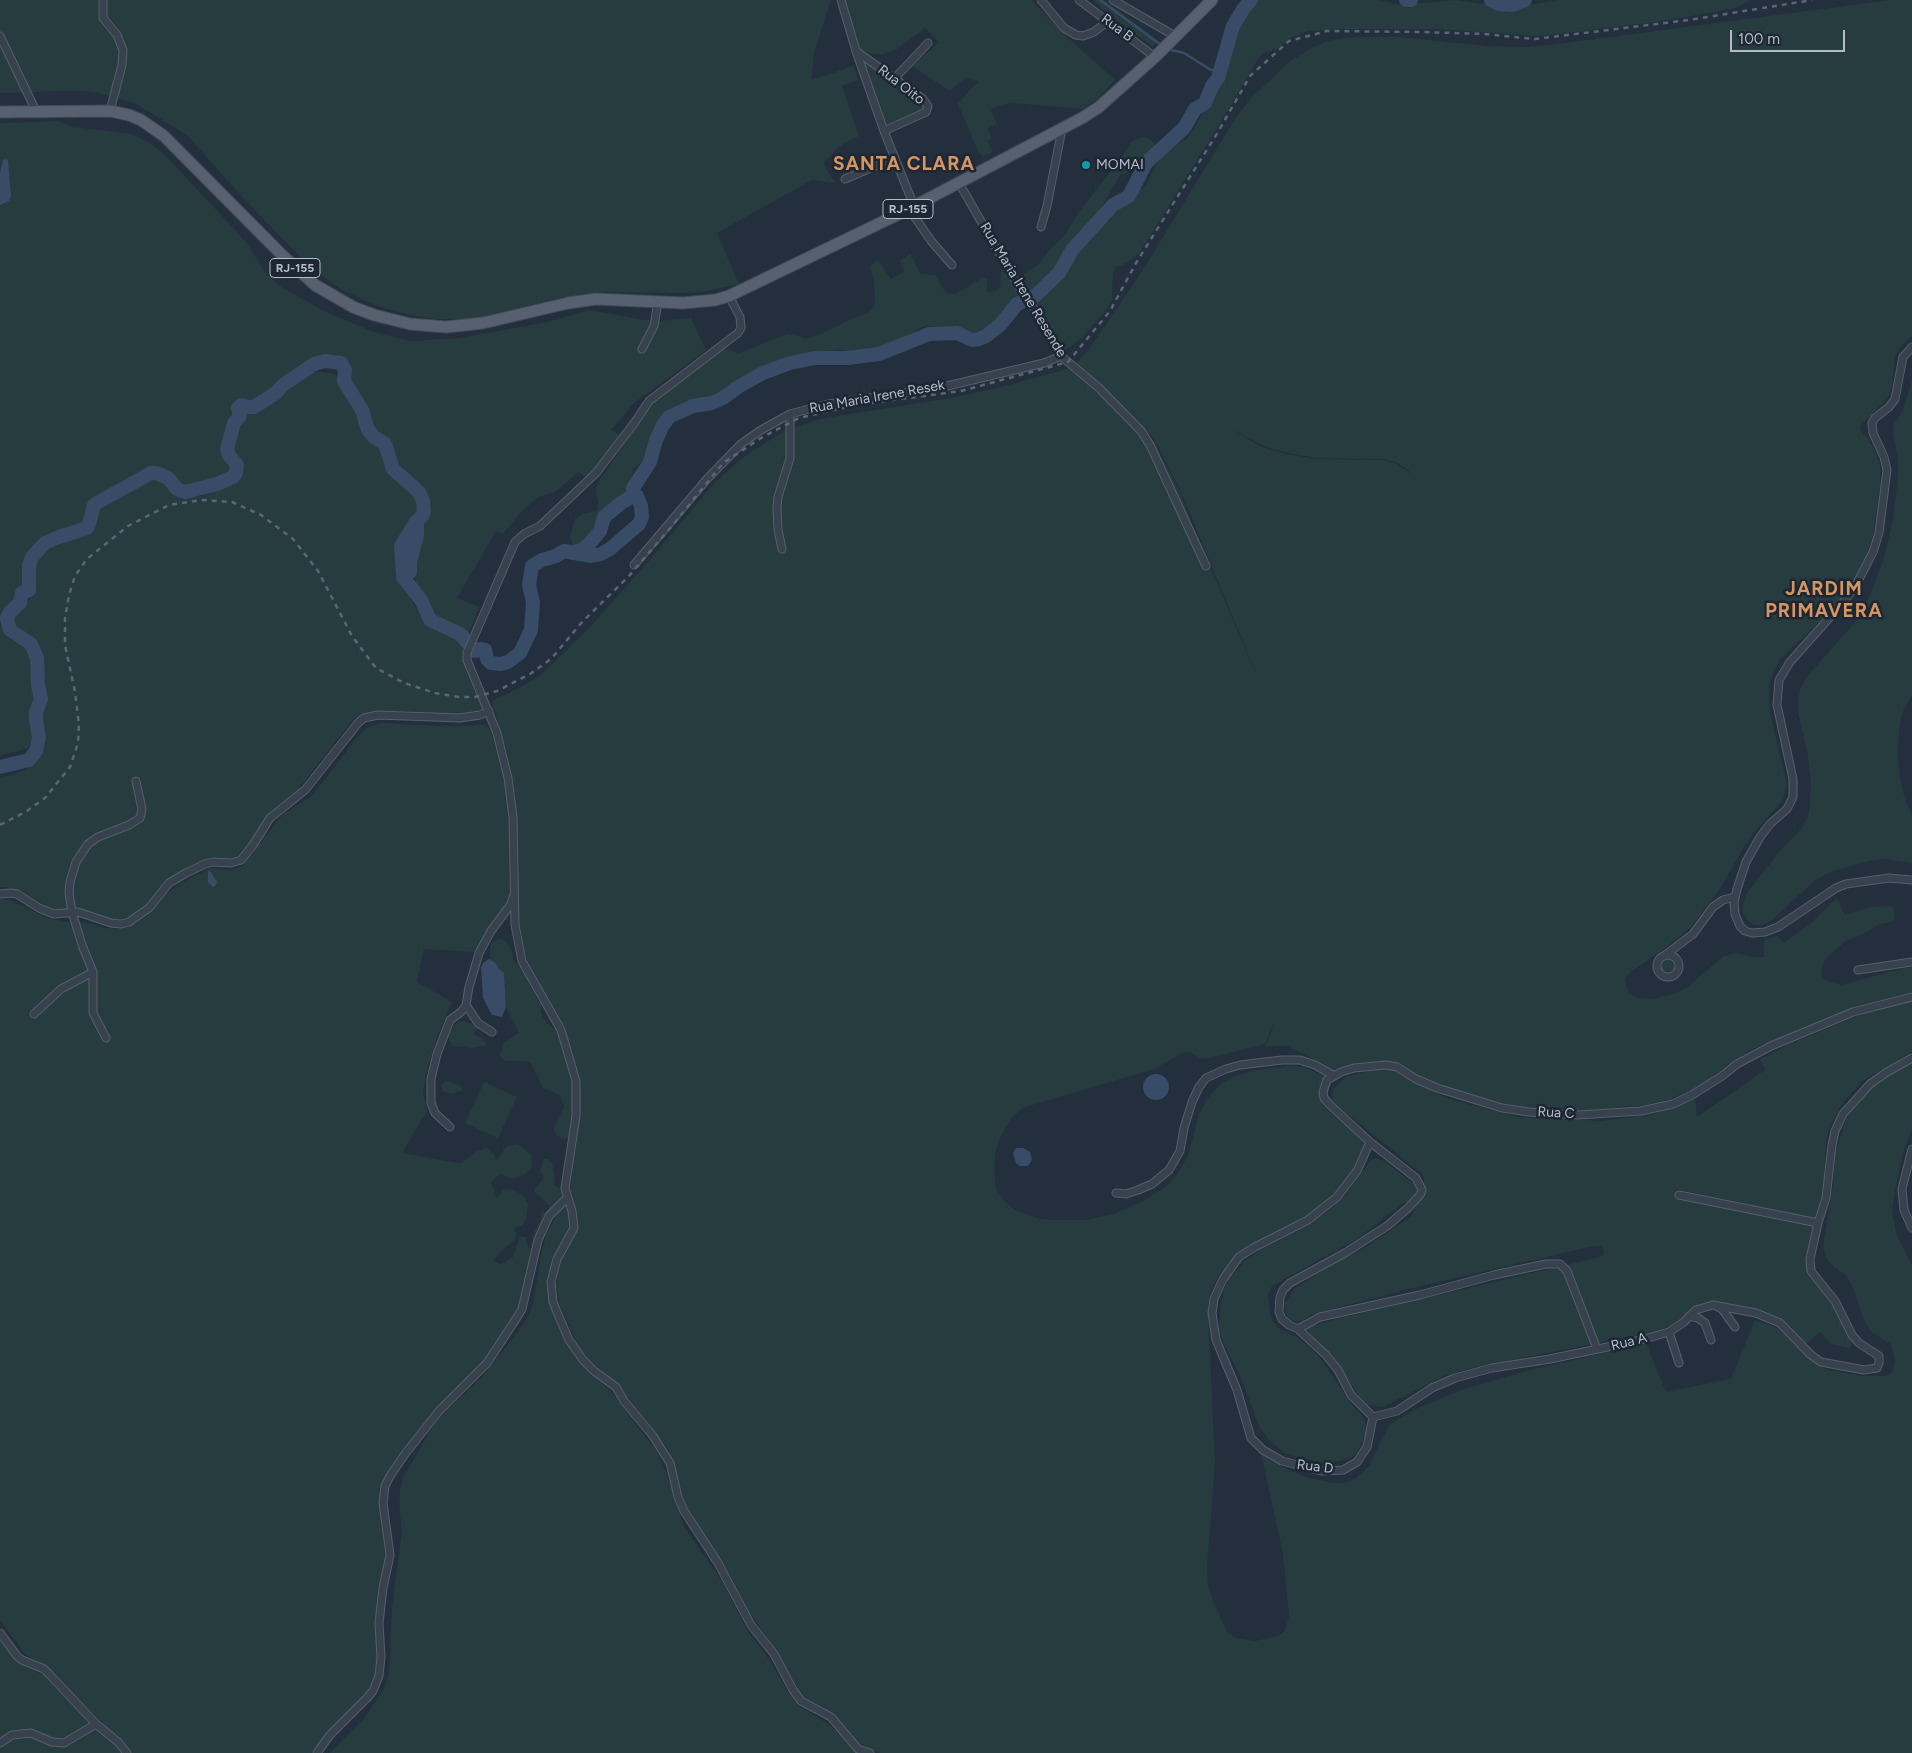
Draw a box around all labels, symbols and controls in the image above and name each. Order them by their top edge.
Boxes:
street label: Rua B [1098,11,1136,45]
scale bar [1732,20,1847,52]
text: 100 m [1738,30,1780,48]
street label: Rua Oito [874,62,928,108]
district label: SANTA CLARA [832,153,976,175]
place label: MOMAI [1096,157,1144,173]
marker: MOMAI [1080,159,1092,171]
road number: RJ-155 [883,200,933,218]
street label: Rua Maria Irene Resende [976,220,1070,360]
road number: RJ-155 [270,258,320,278]
street label: Rua Maria Irene Resek [808,377,946,417]
district label: JARDIM PRIMAVERA [1764,578,1884,622]
street label: Rua C [1537,1104,1575,1122]
street label: Rua A [1609,1329,1649,1355]
street label: Rua D [1296,1456,1334,1478]

